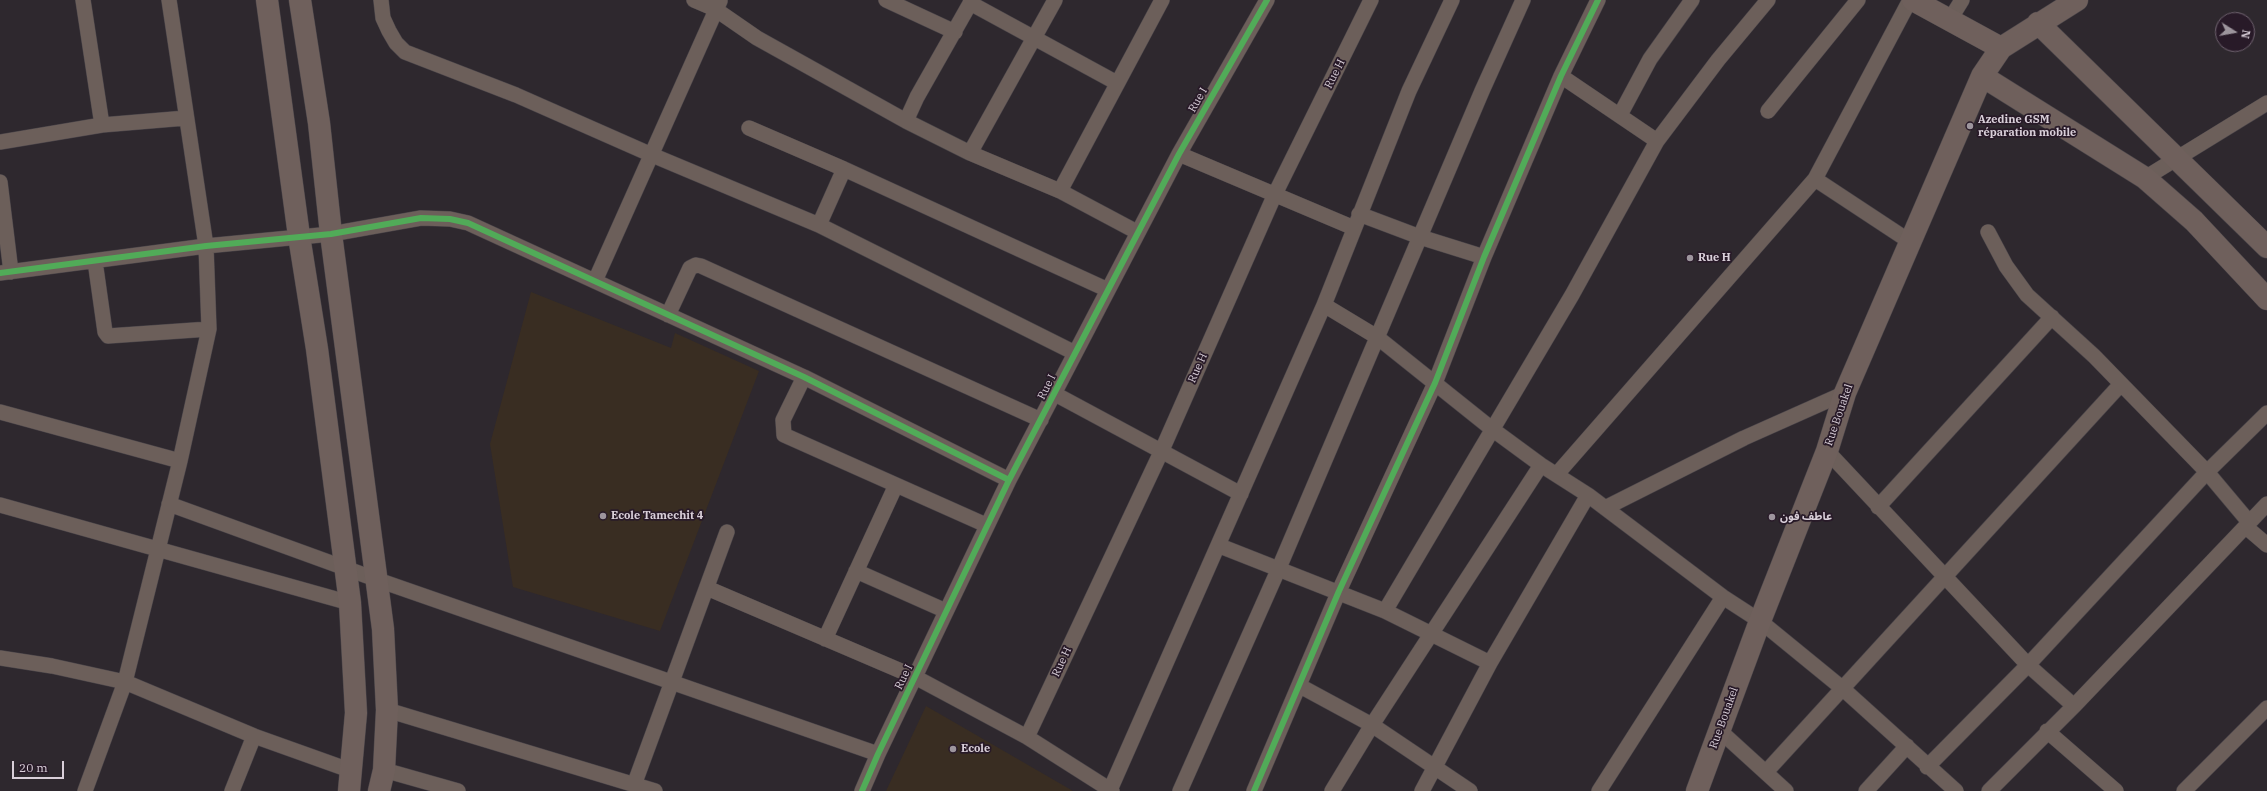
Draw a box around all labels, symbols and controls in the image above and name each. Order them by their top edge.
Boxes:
north arrow [2215,12,2255,52]
text: N [2238,28,2254,40]
street label: Rue H [1322,57,1348,91]
street label: Rue I [1186,85,1210,115]
place label: Azedine GSM réparation mobile [1978,113,2076,139]
marker: Azedine GSM réparation mobile [1965,121,1975,131]
place label: Rue H [1698,251,1731,265]
marker: Rue H [1685,253,1695,263]
street label: Rue H [1186,351,1210,385]
street label: Rue I [1035,372,1059,402]
street label: Rue Bouakel [1822,382,1856,448]
place label: Ecole Tamechit 4 [611,509,703,523]
place label: عاطف فون [1780,510,1832,524]
marker: Ecole Tamechit 4 [598,511,608,521]
marker: عاطف فون [1767,512,1777,522]
street label: Rue H [1049,645,1075,679]
street label: Rue I [892,662,916,692]
street label: Rue Bouakel [1707,685,1741,751]
place label: Ecole [961,742,990,756]
marker: Ecole [948,744,958,754]
scale bar [14,753,66,779]
text: 20 m [19,760,48,775]

